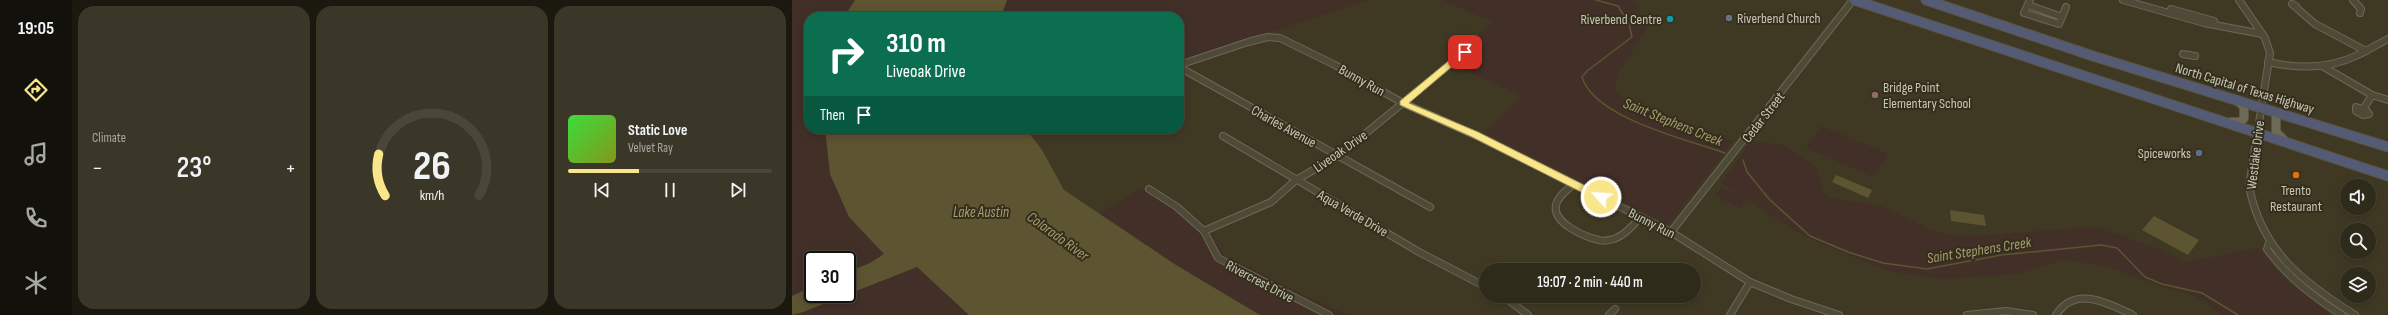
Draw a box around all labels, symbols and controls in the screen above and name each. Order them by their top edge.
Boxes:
place label: Riverbend Church [1737,10,1821,27]
place label: Riverbend Centre [1580,11,1662,28]
marker: Riverbend Church [1724,13,1734,23]
marker: Riverbend Centre [1665,14,1675,24]
text: 19:05 [18,18,54,39]
text: 310 m [886,27,946,60]
icon: right [820,28,872,80]
pin [1448,35,1482,69]
icon: arrive [1454,41,1476,63]
street label: North Capital of Texas Highway [2173,59,2317,118]
text: Liveoak Drive [886,61,966,82]
street label: Bunny Run [1336,61,1388,100]
icon: directions [22,76,50,104]
place label: Bridge Point Elementary School [1883,79,1971,112]
street label: Cedar Street [1738,89,1788,146]
marker: Bridge Point Elementary School [1870,90,1880,100]
water label: Saint Stephens Creek [1620,94,1726,151]
street label: Charles Avenue [1248,102,1319,151]
icon: arrive [853,104,875,126]
text: Then [820,106,845,125]
street label: Westlake Drive [2243,120,2268,190]
text: Static Love [628,121,687,140]
street label: Liveoak Drive [1310,127,1371,176]
text: Climate [92,130,126,146]
icon: music [22,140,50,168]
text: Velvet Ray [628,140,673,156]
text: 26 [413,141,451,190]
place label: Spiceworks [2138,145,2191,162]
marker: Spiceworks [2194,148,2204,158]
text: 23° [176,150,212,186]
text: − [92,155,103,182]
text: + [285,155,296,182]
marker: Trento Restaurant [2291,170,2301,180]
position arrow [1580,176,1622,218]
icon: previous [591,179,613,201]
icon: pause [659,179,681,201]
icon: next [727,179,749,201]
map controls [2340,179,2376,303]
button: sound [2340,179,2376,215]
place label: Trento Restaurant [2270,182,2322,215]
text: km/h [420,186,444,203]
street label: Aqua Verde Drive [1313,186,1391,241]
water label: Lake Austin [953,203,1009,222]
icon: phone [22,204,50,232]
street label: Bunny Run [1626,205,1678,242]
water label: Colorado River [1023,208,1093,266]
button: search [2340,223,2376,259]
water label: Saint Stephens Creek [1926,233,2033,268]
speed limit sign: 30 [804,251,856,303]
street label: Rivercrest Drive [1223,256,1297,306]
button: layers [2340,267,2376,303]
icon: climate [22,269,50,297]
text: 19:07 · 2 min · 440 m [1537,273,1643,292]

